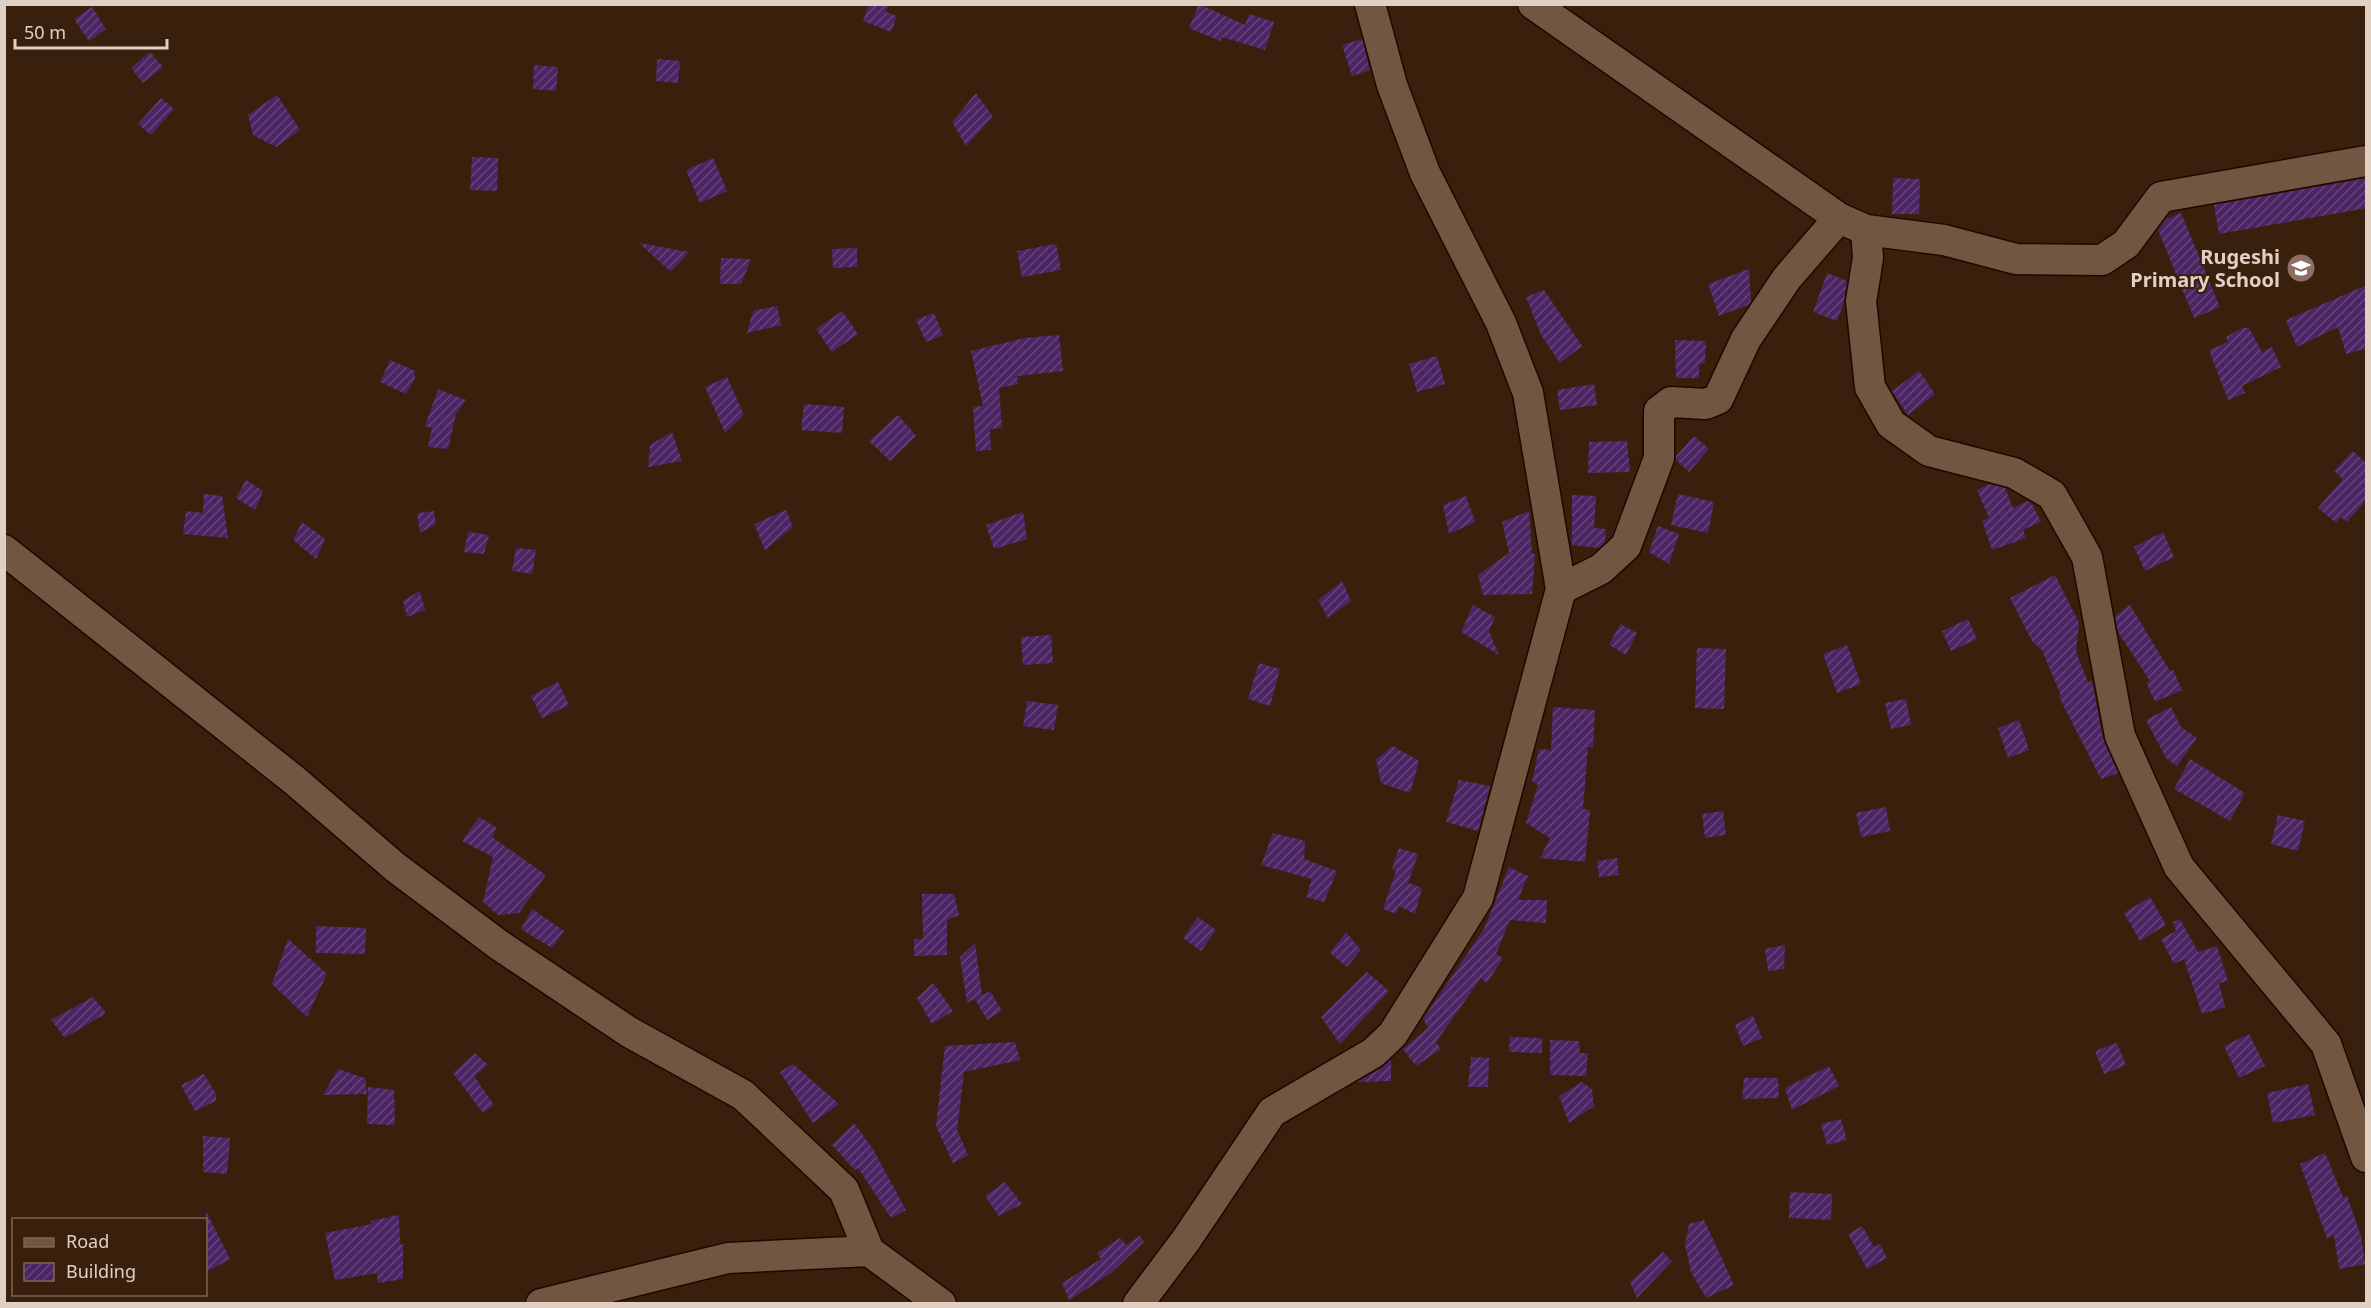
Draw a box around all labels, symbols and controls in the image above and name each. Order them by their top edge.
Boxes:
scale bar [15,12,166,50]
text: 50 m [24,20,66,44]
place label: Rugeshi Primary School [2130,243,2280,293]
school or university icon: Rugeshi Primary School [2285,252,2317,284]
legend [12,1218,207,1296]
text: Road [66,1229,109,1253]
text: Building [66,1259,136,1283]

